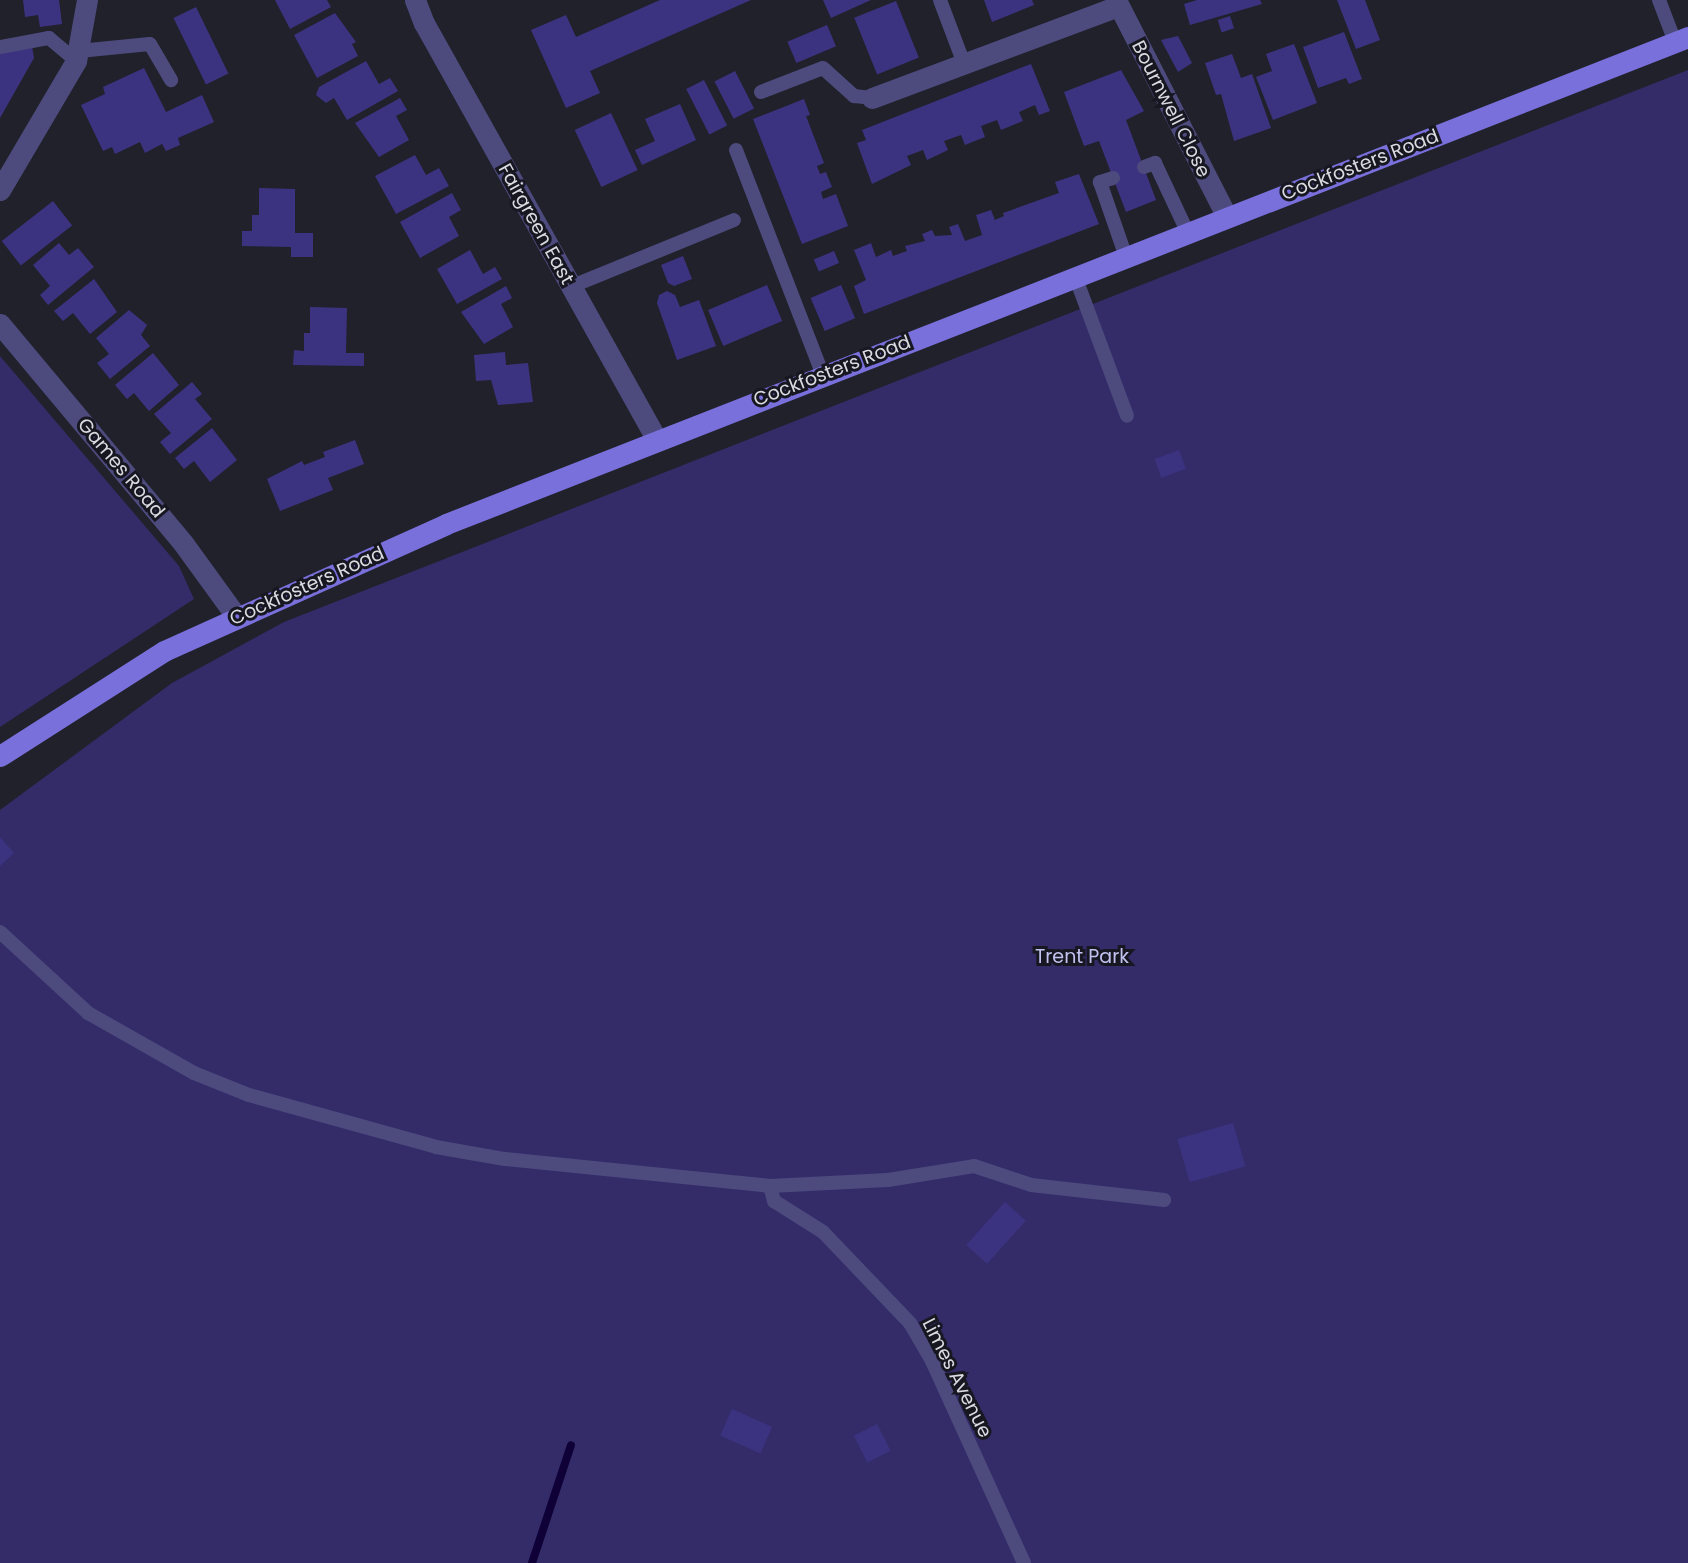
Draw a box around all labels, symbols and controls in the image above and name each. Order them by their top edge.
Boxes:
street label: Bournwell Close [1127,37,1215,181]
street label: Cockfosters Road [1278,124,1442,206]
street label: Fairgreen East [493,160,579,288]
street label: Cockfosters Road [750,330,914,412]
street label: Games Road [73,413,169,523]
street label: Cockfosters Road [226,542,388,630]
park label: Trent Park [1035,946,1129,968]
street label: Limes Avenue [917,1315,997,1441]

